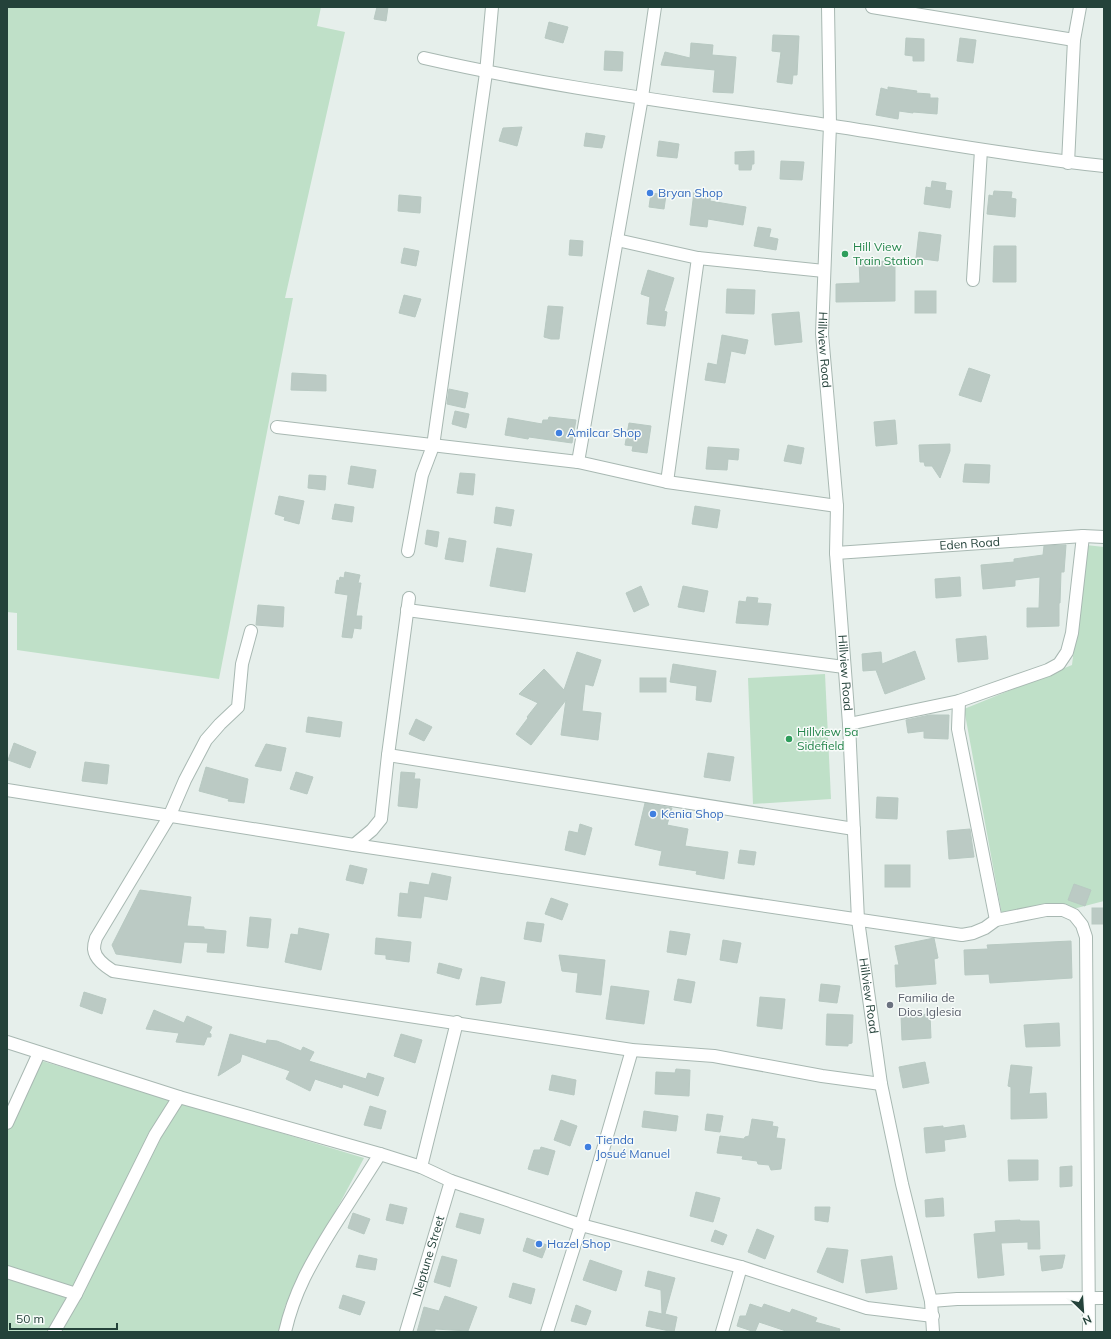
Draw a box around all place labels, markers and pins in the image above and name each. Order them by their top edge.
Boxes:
place label: Bryan Shop [658,185,723,200]
marker: Bryan Shop [645,188,655,198]
place label: Hill View Train Station [853,239,924,268]
marker: Hill View Train Station [840,249,850,259]
place label: Amilcar Shop [567,425,641,440]
marker: Amilcar Shop [554,428,564,438]
place label: Hillview 5a Sidefield [797,724,858,753]
marker: Hillview 5a Sidefield [784,734,794,744]
place label: Kenia Shop [661,806,724,821]
marker: Kenia Shop [648,809,658,819]
place label: Familia de Dios Iglesia [898,990,962,1019]
marker: Familia de Dios Iglesia [885,1000,895,1010]
place label: Tienda Josué Manuel [596,1132,670,1161]
marker: Tienda Josué Manuel [583,1142,593,1152]
place label: Hazel Shop [547,1236,611,1251]
marker: Hazel Shop [534,1239,544,1249]

